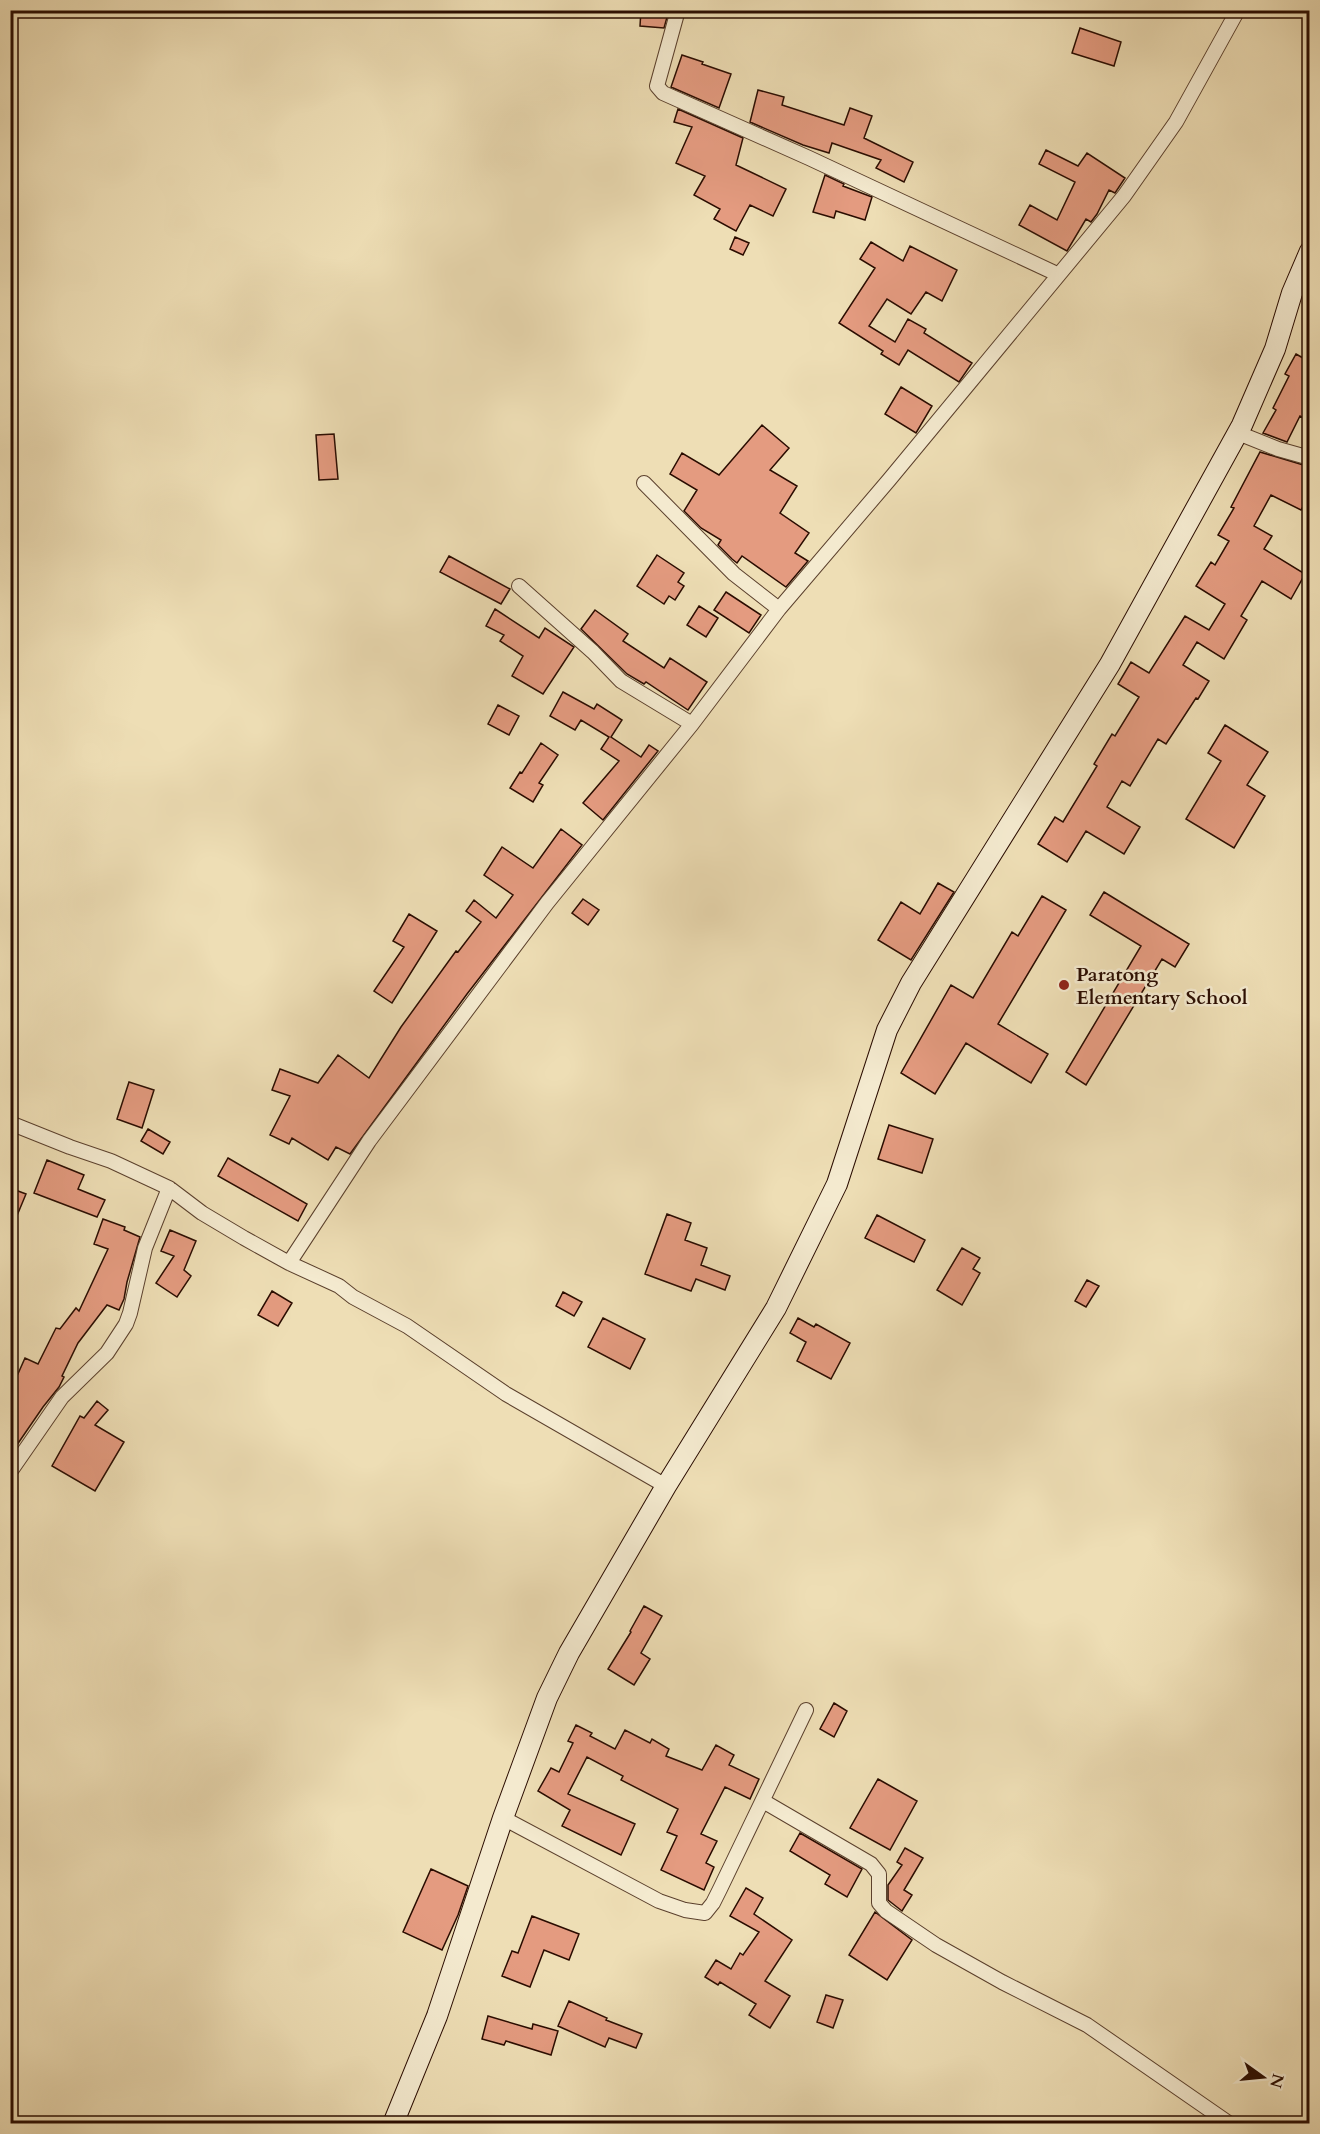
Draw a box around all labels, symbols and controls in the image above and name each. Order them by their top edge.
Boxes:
place label: Paratong Elementary School [1076,961,1248,1011]
marker: Paratong Elementary School [1057,978,1071,992]
north arrow [1233,2047,1293,2107]
text: N [1264,2071,1289,2090]

